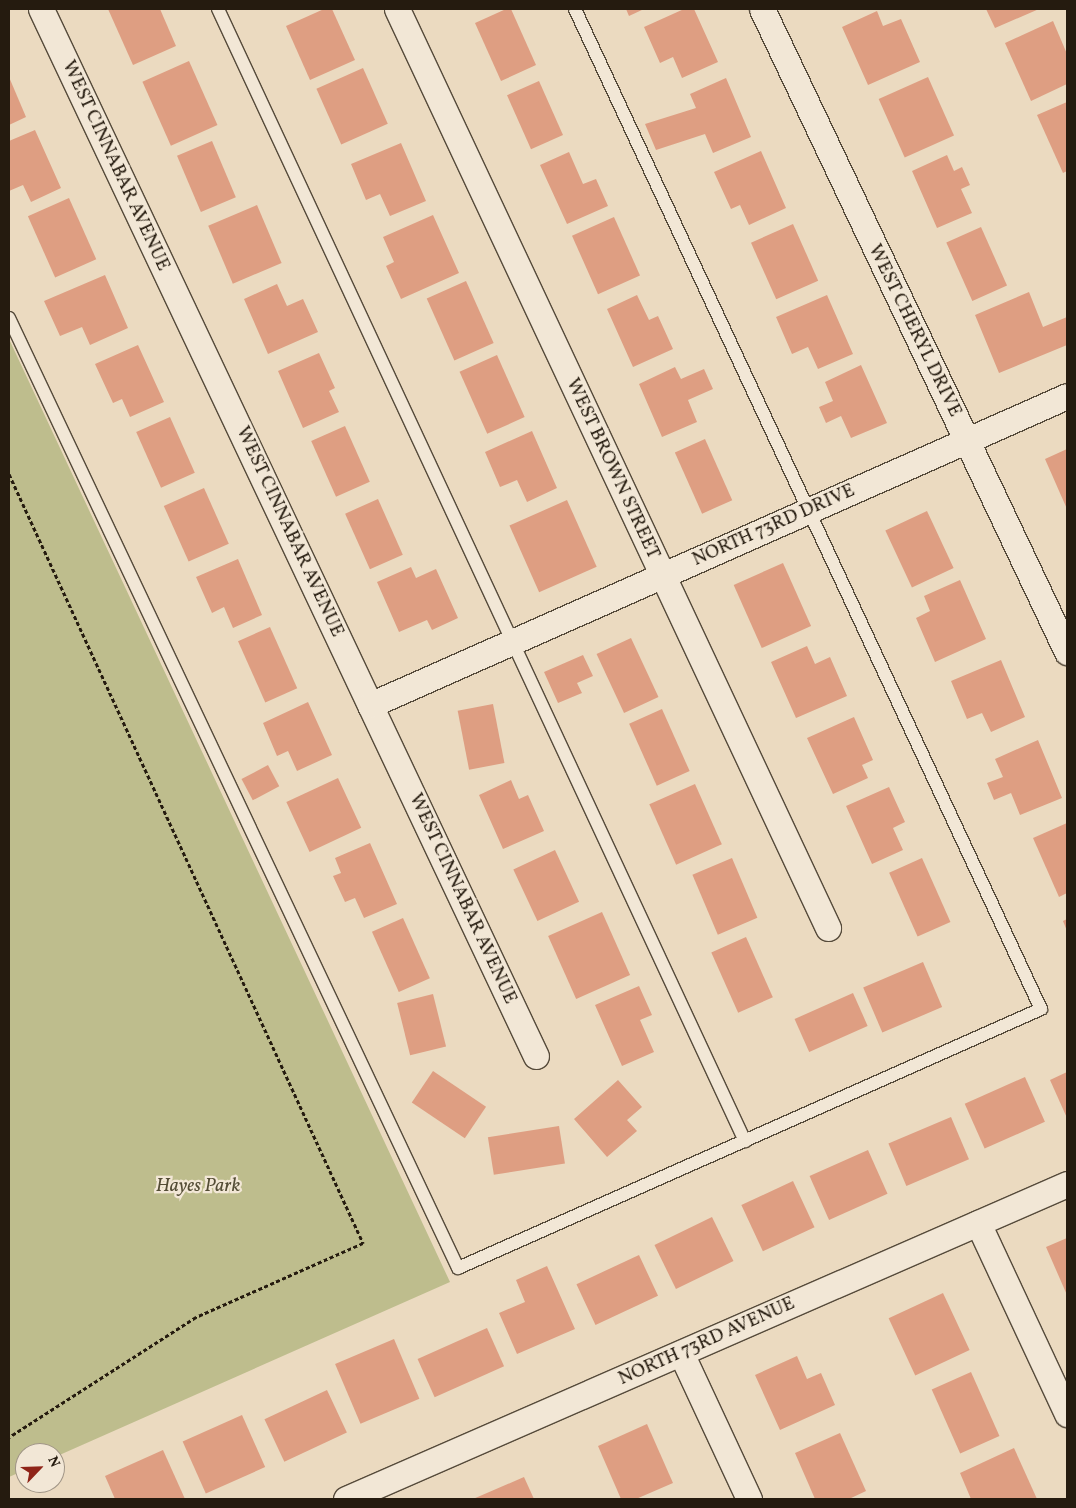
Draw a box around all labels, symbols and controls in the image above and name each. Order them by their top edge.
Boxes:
street label: WEST CINNABAR AVENUE [56,57,174,275]
street label: WEST CHERYL DRIVE [862,241,966,421]
street label: WEST BROWN STREET [560,375,664,563]
street label: WEST CINNABAR AVENUE [230,423,348,641]
street label: NORTH 73RD DRIVE [689,480,859,572]
street label: WEST CINNABAR AVENUE [403,790,521,1008]
park label: Hayes Park [156,1176,240,1198]
street label: NORTH 73RD AVENUE [615,1293,799,1391]
north arrow [15,1443,65,1493]
text: N [42,1454,64,1471]

